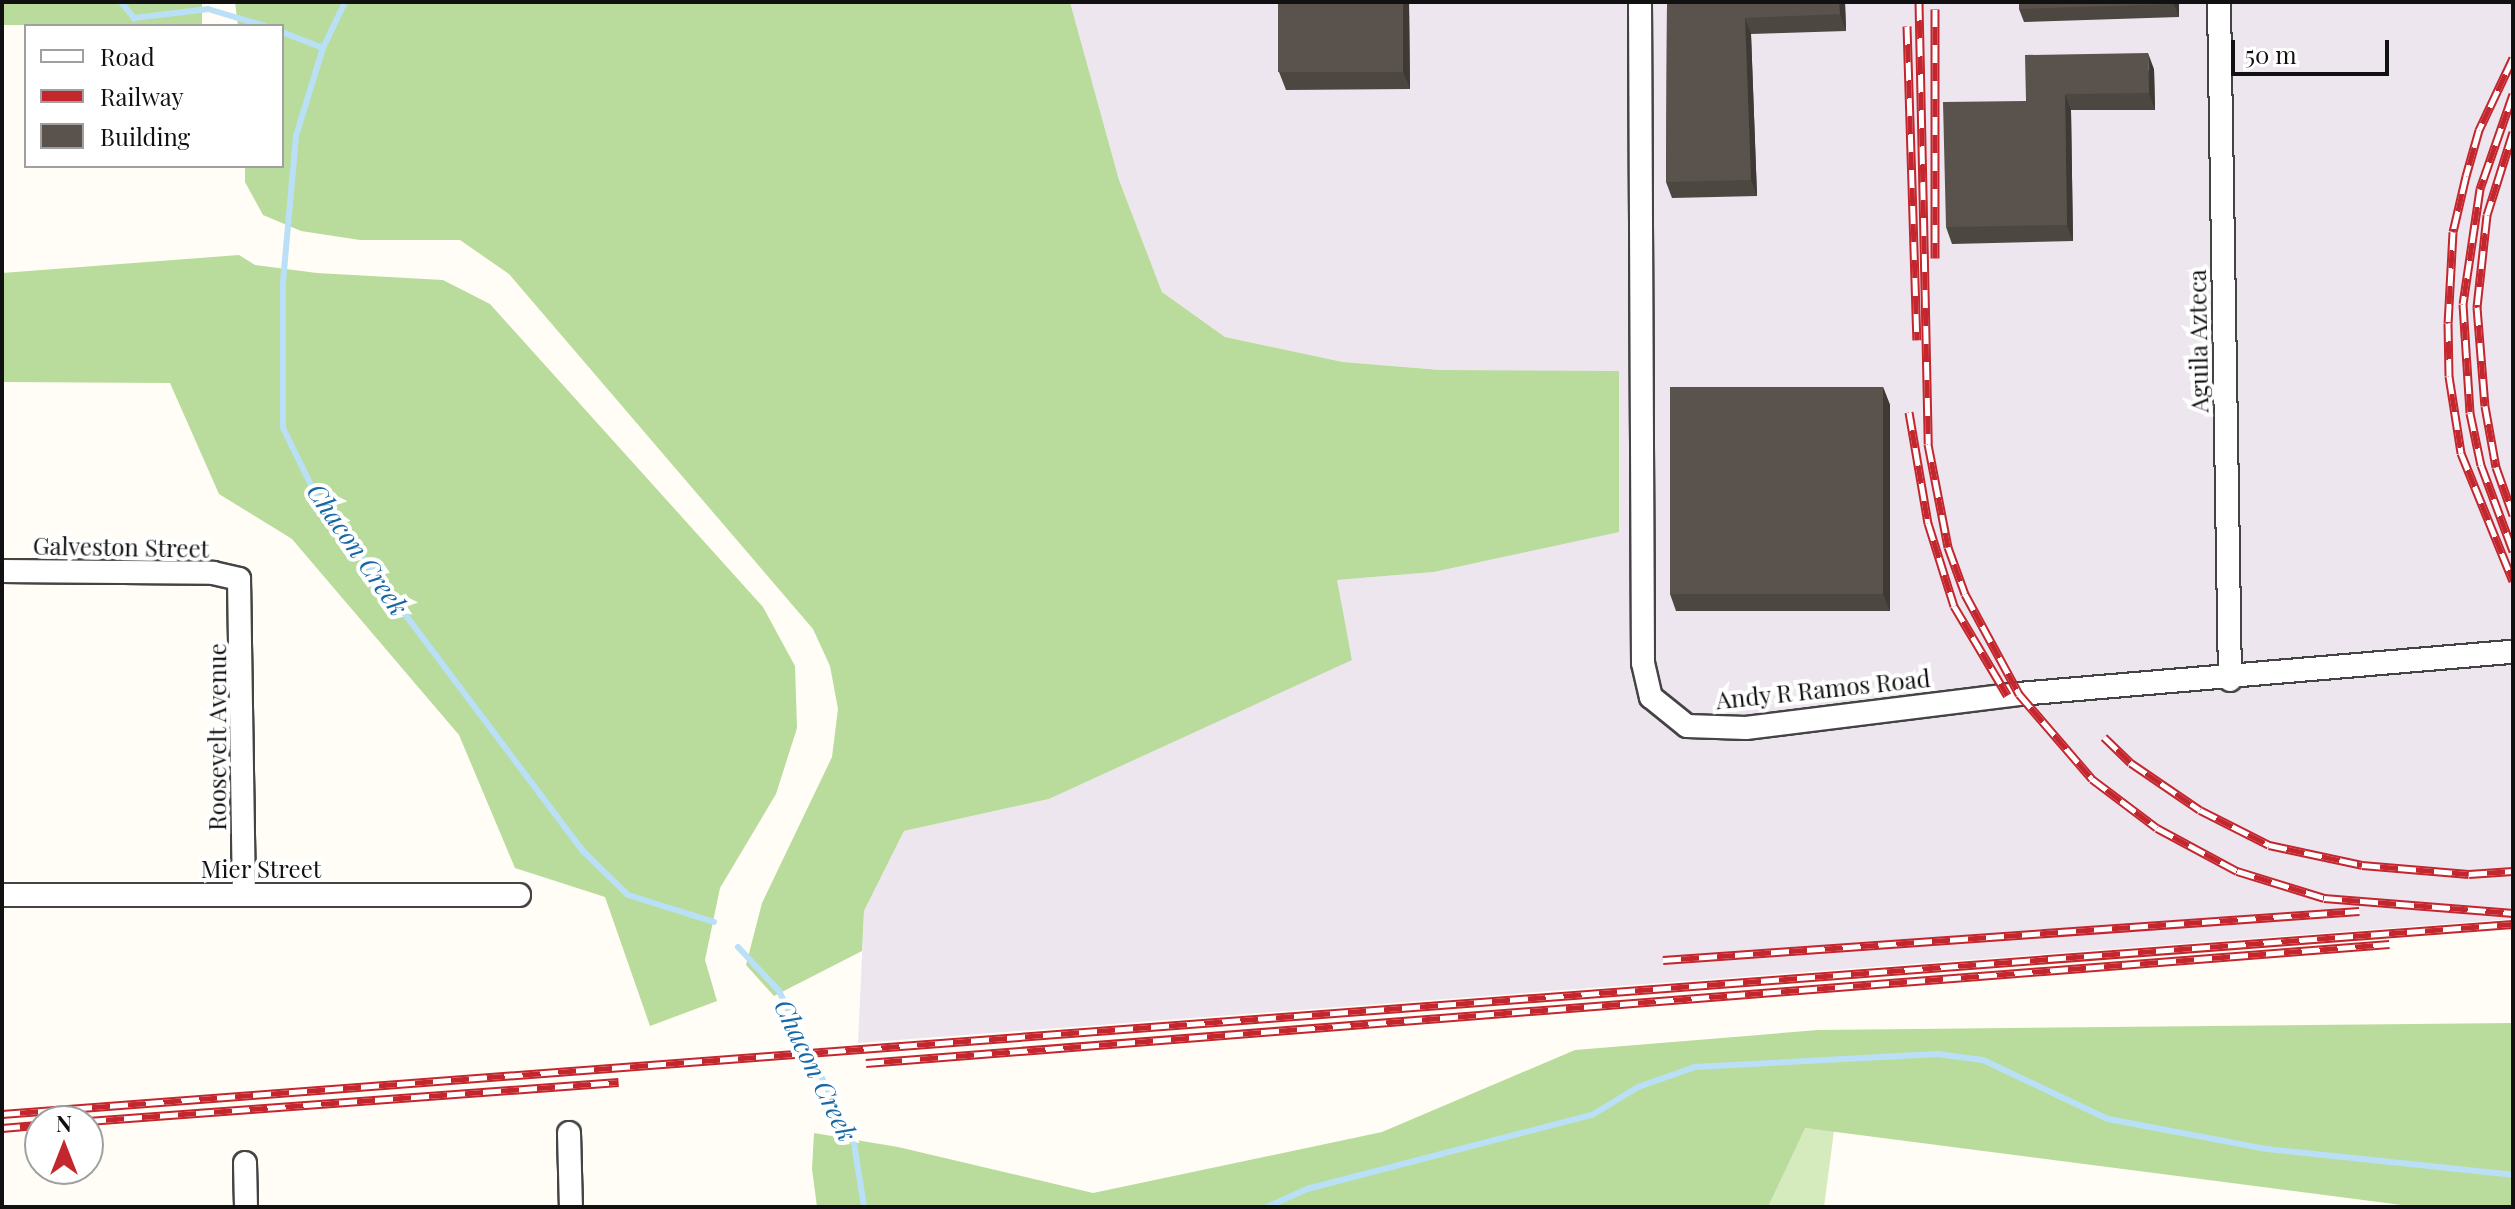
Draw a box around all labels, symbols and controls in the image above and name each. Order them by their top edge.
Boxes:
legend [24,24,284,168]
scale bar [2235,24,2393,74]
text: 50 m [2245,38,2297,70]
text: Road [100,40,155,72]
text: Railway [100,80,184,112]
text: Building [100,120,190,152]
street label: Aguila Azteca [2182,269,2214,413]
water label: Chacon Creek [301,477,415,621]
street label: Galveston Street [33,531,209,563]
street label: Roosevelt Avenue [203,643,231,831]
street label: Andy R Ramos Road [1714,663,1932,715]
street label: Mier Street [200,855,322,883]
water label: Chacon Creek [768,994,864,1146]
north arrow [24,1105,104,1185]
text: N [56,1108,72,1138]

